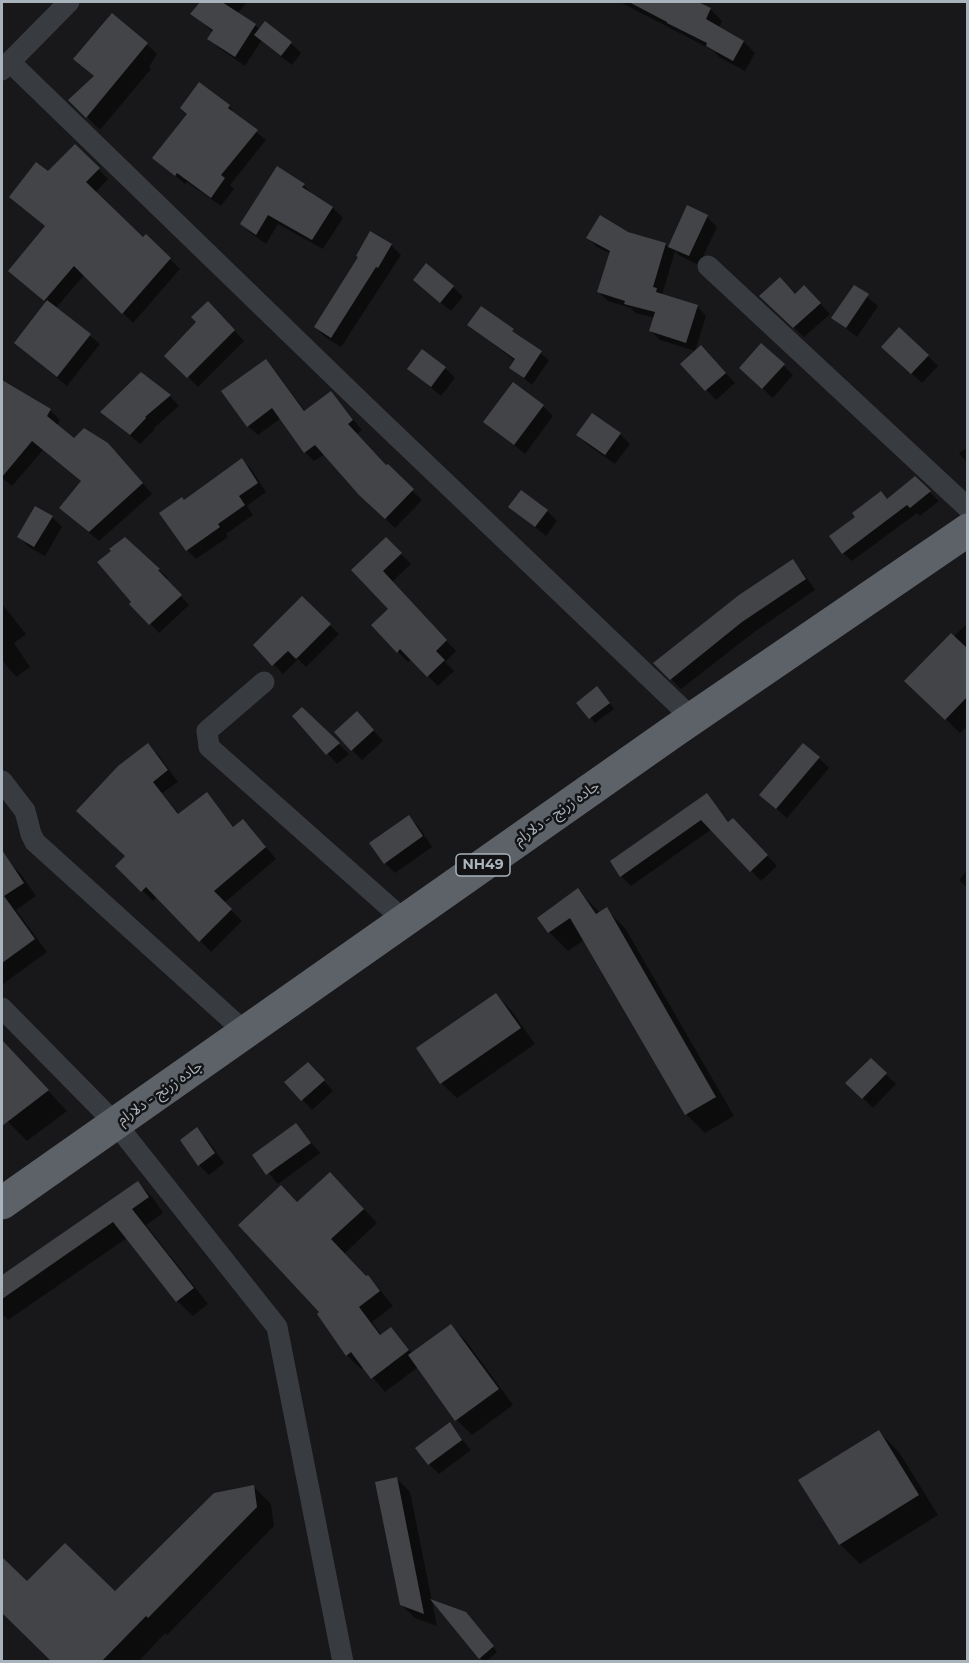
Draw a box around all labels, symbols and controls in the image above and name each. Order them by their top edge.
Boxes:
street label: جاده زرنج - دلارام [511,777,603,849]
road number: NH49 [456,854,510,876]
street label: جاده زرنج - دلارام [114,1057,206,1129]

